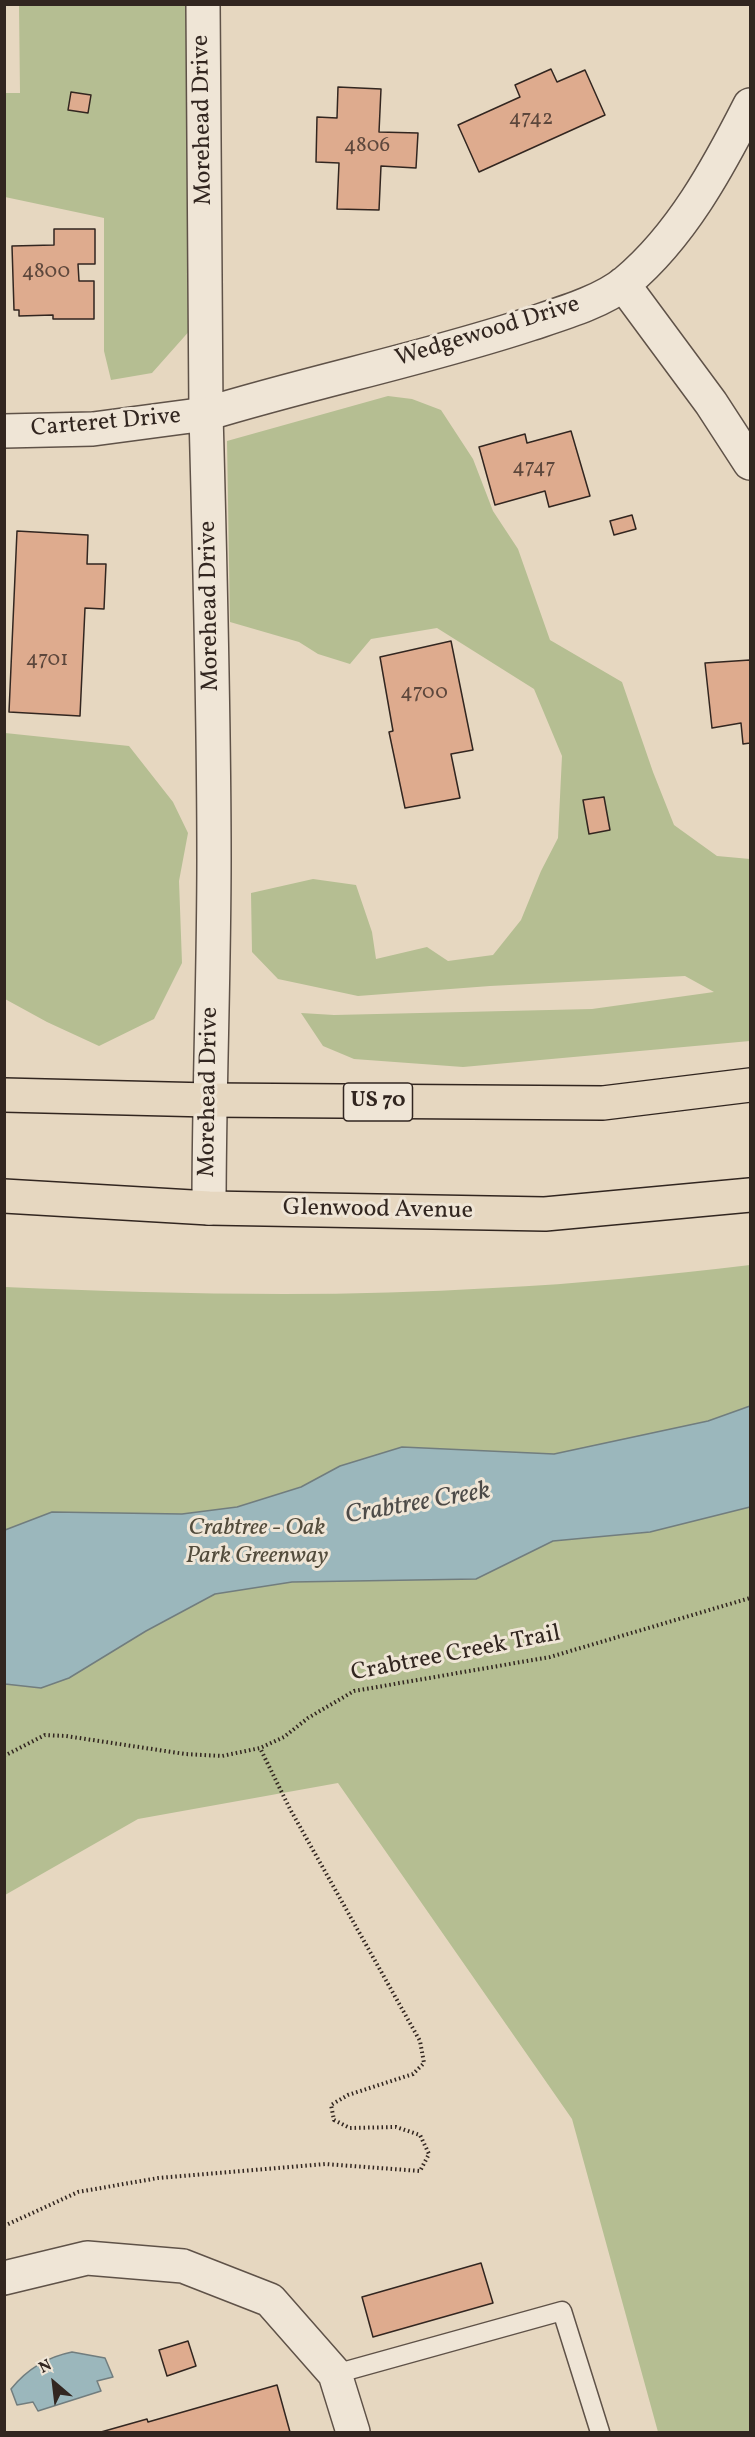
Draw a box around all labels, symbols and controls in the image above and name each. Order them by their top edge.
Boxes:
street label: Morehead Drive [188,34,220,206]
house number: 4742 [509,107,553,133]
house number: 4806 [344,134,390,160]
house number: 4800 [22,260,70,286]
street label: Wedgewood Drive [392,291,584,375]
street label: Carteret Drive [30,403,182,445]
house number: 4747 [512,456,556,482]
street label: Morehead Drive [195,520,227,692]
house number: 4701 [26,648,68,674]
house number: 4700 [400,681,448,707]
street label: Morehead Drive [194,1006,226,1178]
road number: US 70 [344,1083,412,1121]
street label: Glenwood Avenue [283,1195,473,1227]
water label: Crabtree Creek [343,1477,493,1533]
park label: Crabtree - Oak Park Greenway [186,1516,328,1572]
street label: Crabtree Creek Trail [349,1621,563,1689]
north arrow [24,2353,84,2413]
text: N [35,2355,56,2380]

